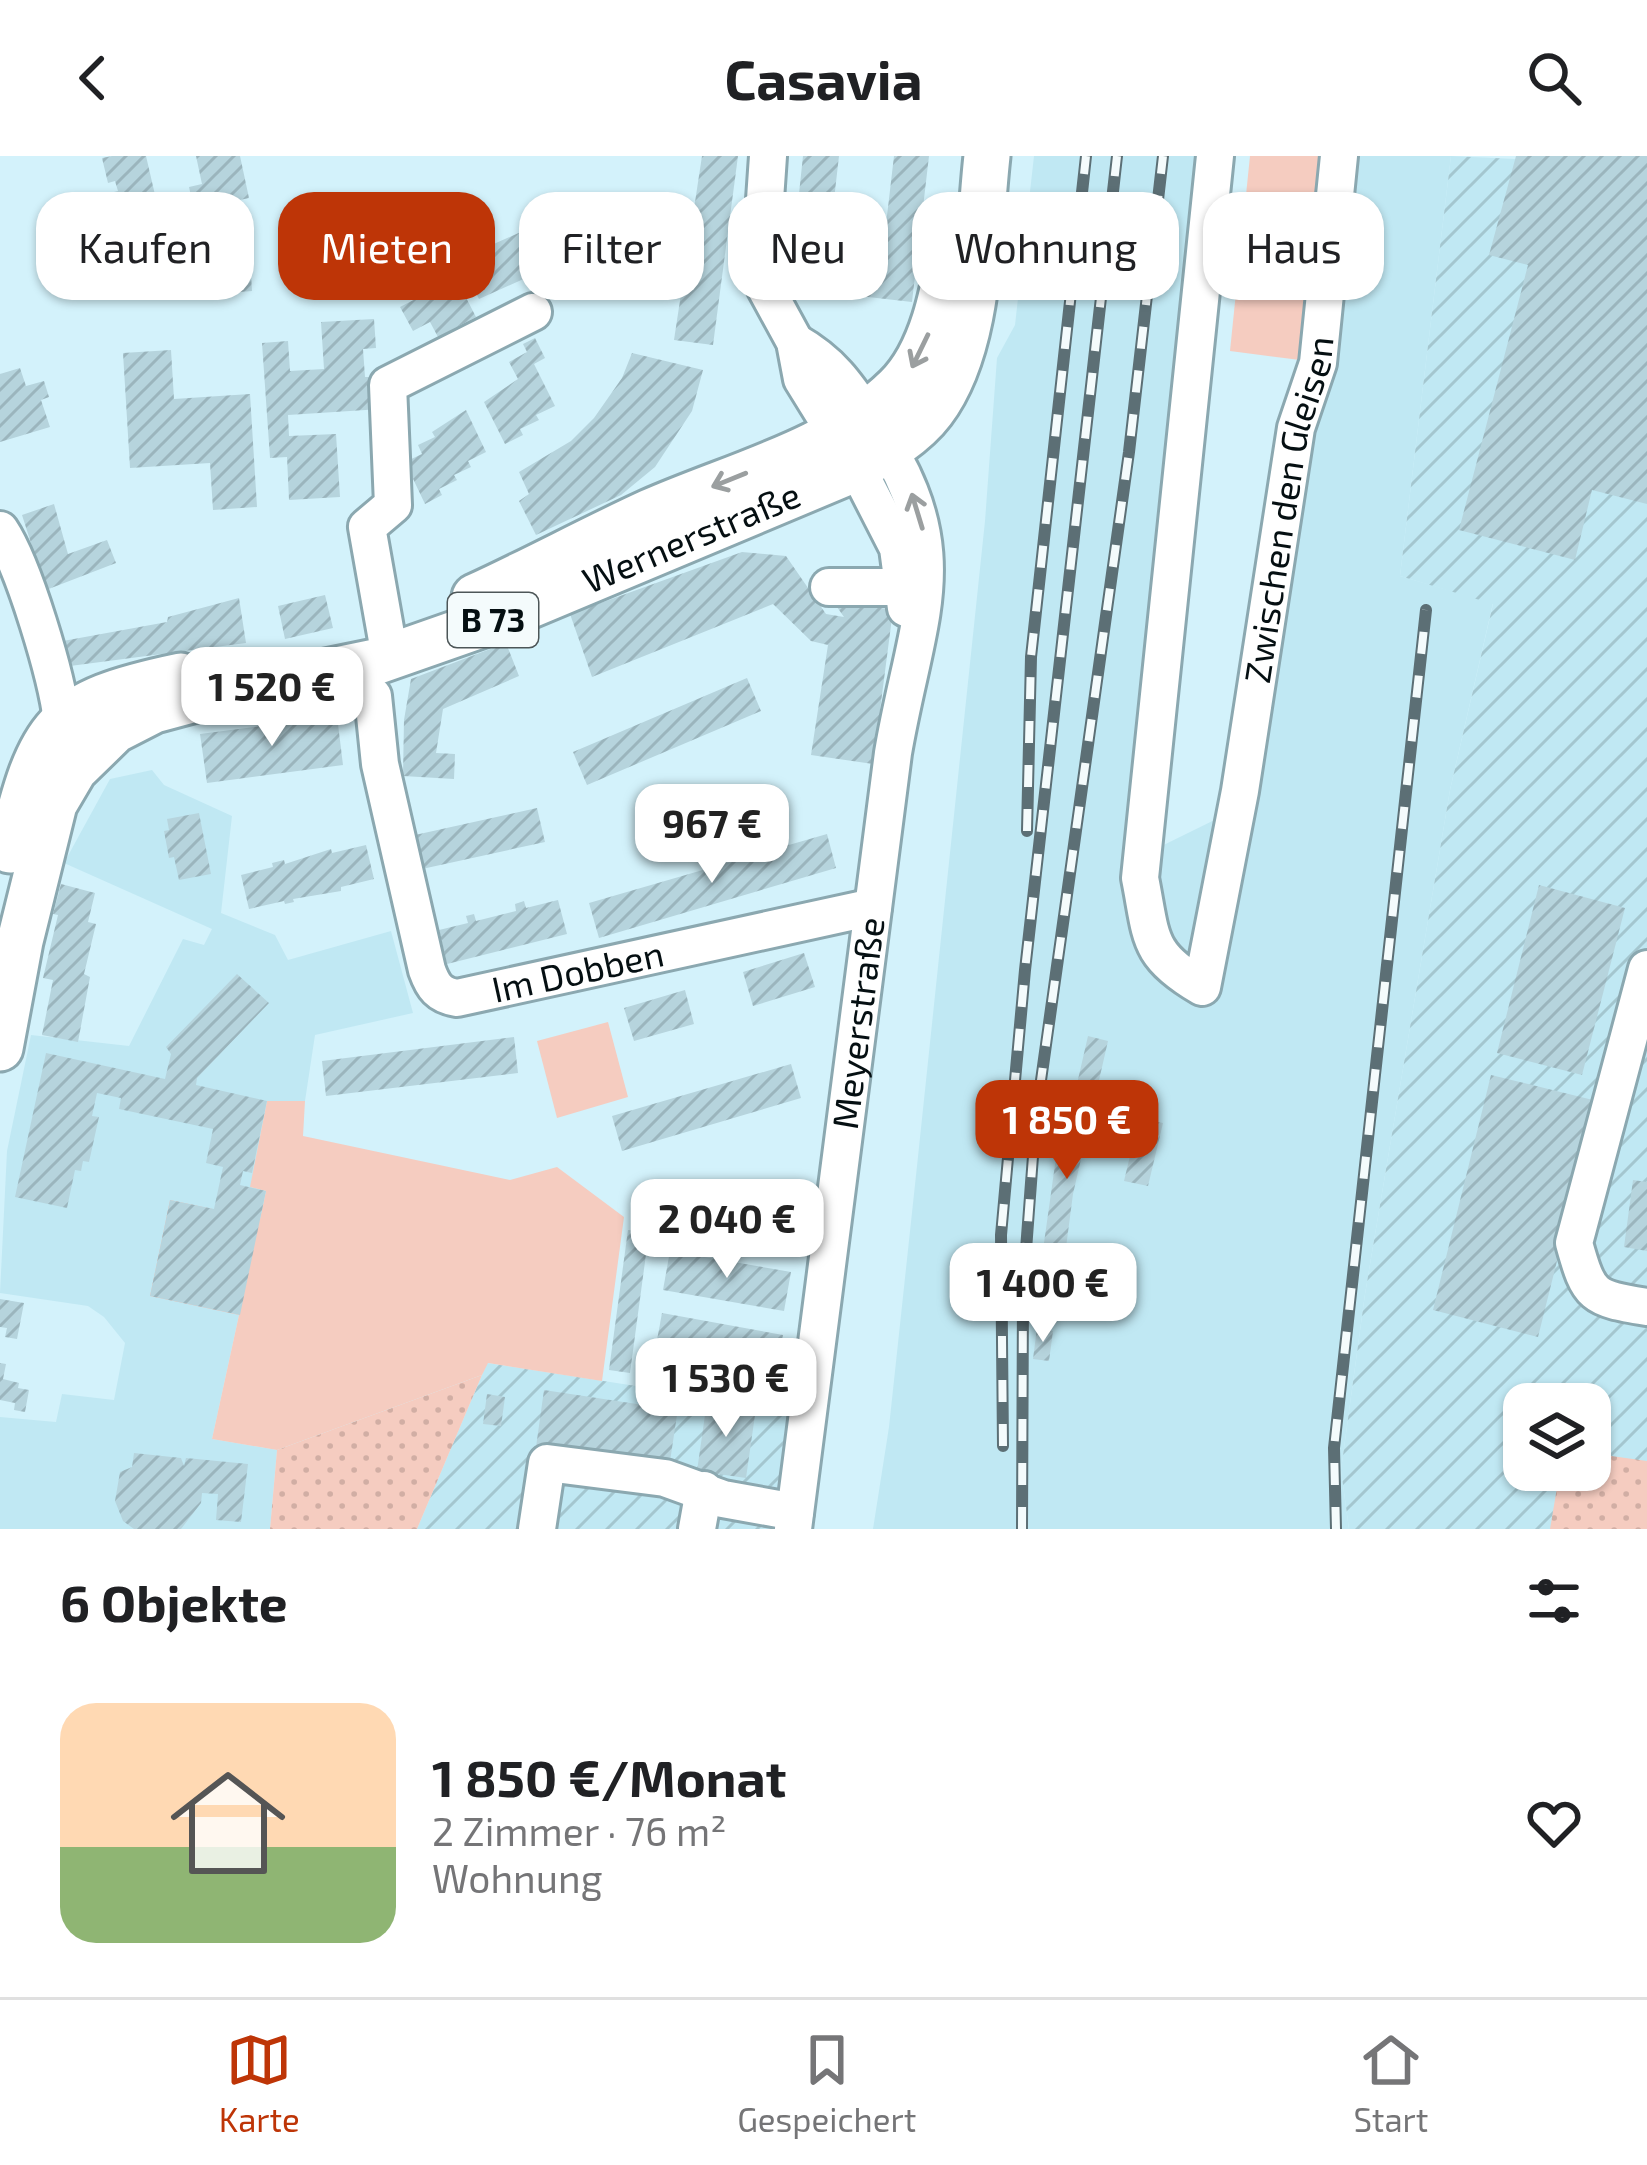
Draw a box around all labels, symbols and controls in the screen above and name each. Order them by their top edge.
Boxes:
icon: back [60,45,126,111]
icon: search [1521,45,1587,111]
text: Casavia [724,46,923,111]
chip: Kaufen [36,192,254,300]
chip: Mieten [278,192,495,300]
chip: Filter [519,192,704,300]
chip: Neu [728,192,888,300]
chip: Wohnung [912,192,1179,300]
chip: Haus [1203,192,1384,300]
one-way arrow [908,332,930,368]
street label: Zwischen den Gleisen [1234,334,1341,686]
street label: Wernerstraße [576,471,806,601]
one-way arrow [711,471,748,492]
one-way arrow [904,493,926,531]
road number: B 73 [448,593,538,647]
pin: 1 520 € [161,647,383,749]
text: 1 520 € [208,662,336,709]
pin: 967 € [628,784,796,886]
text: 967 € [662,799,762,846]
street label: Meyerstraße [822,914,892,1132]
street label: Im Dobben [487,930,667,1010]
pin: 1 850 € [956,1080,1178,1182]
text: 1 850 € [1002,1095,1132,1142]
pin: 2 040 € [616,1179,838,1281]
text: 2 040 € [658,1194,796,1241]
pin: 1 400 € [932,1243,1154,1345]
text: 1 400 € [977,1258,1109,1305]
pin: 1 530 € [615,1338,837,1440]
text: 1 530 € [663,1353,789,1400]
map controls [1503,1383,1611,1491]
button: layers [1503,1383,1611,1491]
icon: filters [1521,1568,1587,1634]
text: 6 Objekte [60,1571,288,1632]
text: 1 850 €/Monat [432,1746,787,1807]
icon: home [156,1751,300,1895]
icon: heart [1521,1790,1587,1856]
text: 2 Zimmer · 76 m² [432,1807,726,1854]
text: Wohnung [432,1854,602,1901]
tab: Karte [219,2027,300,2139]
tab: Gespeichert [737,2027,916,2139]
tab: Start [1354,2027,1428,2139]

